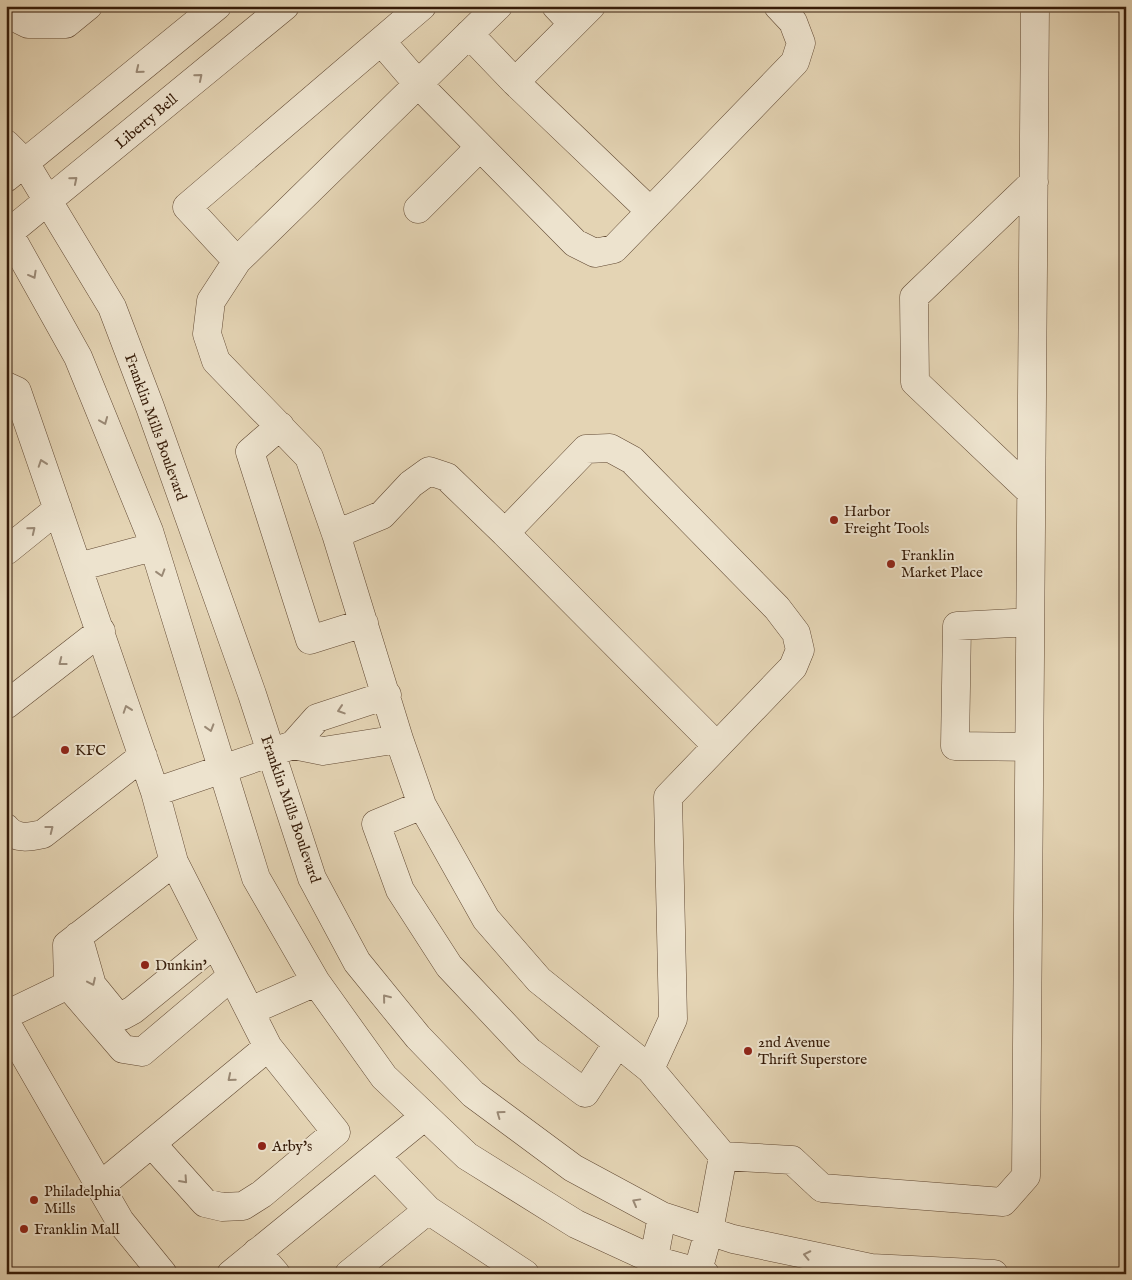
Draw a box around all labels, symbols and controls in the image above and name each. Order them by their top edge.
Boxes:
one-way arrow [136,65,145,73]
one-way arrow [194,73,203,82]
street label: Liberty Bell [111,89,182,153]
one-way arrow [68,178,77,186]
one-way arrow [27,270,37,279]
street label: Franklin Mills Boulevard [120,351,191,504]
one-way arrow [98,416,108,425]
one-way arrow [38,459,48,468]
place label: Harbor Freight Tools [844,502,929,538]
marker: Harbor Freight Tools [828,514,840,526]
one-way arrow [26,527,35,535]
place label: Franklin Market Place [901,546,983,582]
marker: Franklin Market Place [885,558,897,570]
one-way arrow [156,568,166,576]
one-way arrow [59,656,68,664]
one-way arrow [337,705,345,715]
one-way arrow [123,706,133,714]
one-way arrow [204,723,214,732]
street label: Franklin Mills Boulevard [256,733,325,886]
place label: KFC [75,741,106,760]
marker: KFC [59,744,71,756]
one-way arrow [44,825,53,834]
place label: Dunkin' [155,956,207,975]
marker: Dunkin' [139,959,151,971]
one-way arrow [86,977,97,986]
one-way arrow [384,995,392,1004]
place label: 2nd Avenue Thrift Superstore [758,1033,867,1069]
marker: 2nd Avenue Thrift Superstore [742,1045,754,1057]
one-way arrow [228,1073,237,1081]
one-way arrow [497,1111,506,1119]
place label: Arby's [271,1137,312,1156]
marker: Arby's [256,1140,268,1152]
one-way arrow [178,1175,187,1184]
place label: Philadelphia Mills [44,1182,121,1218]
marker: Philadelphia Mills [28,1194,40,1206]
one-way arrow [632,1198,641,1208]
place label: Franklin Mall [34,1220,120,1239]
marker: Franklin Mall [18,1223,30,1235]
one-way arrow [802,1250,811,1261]

